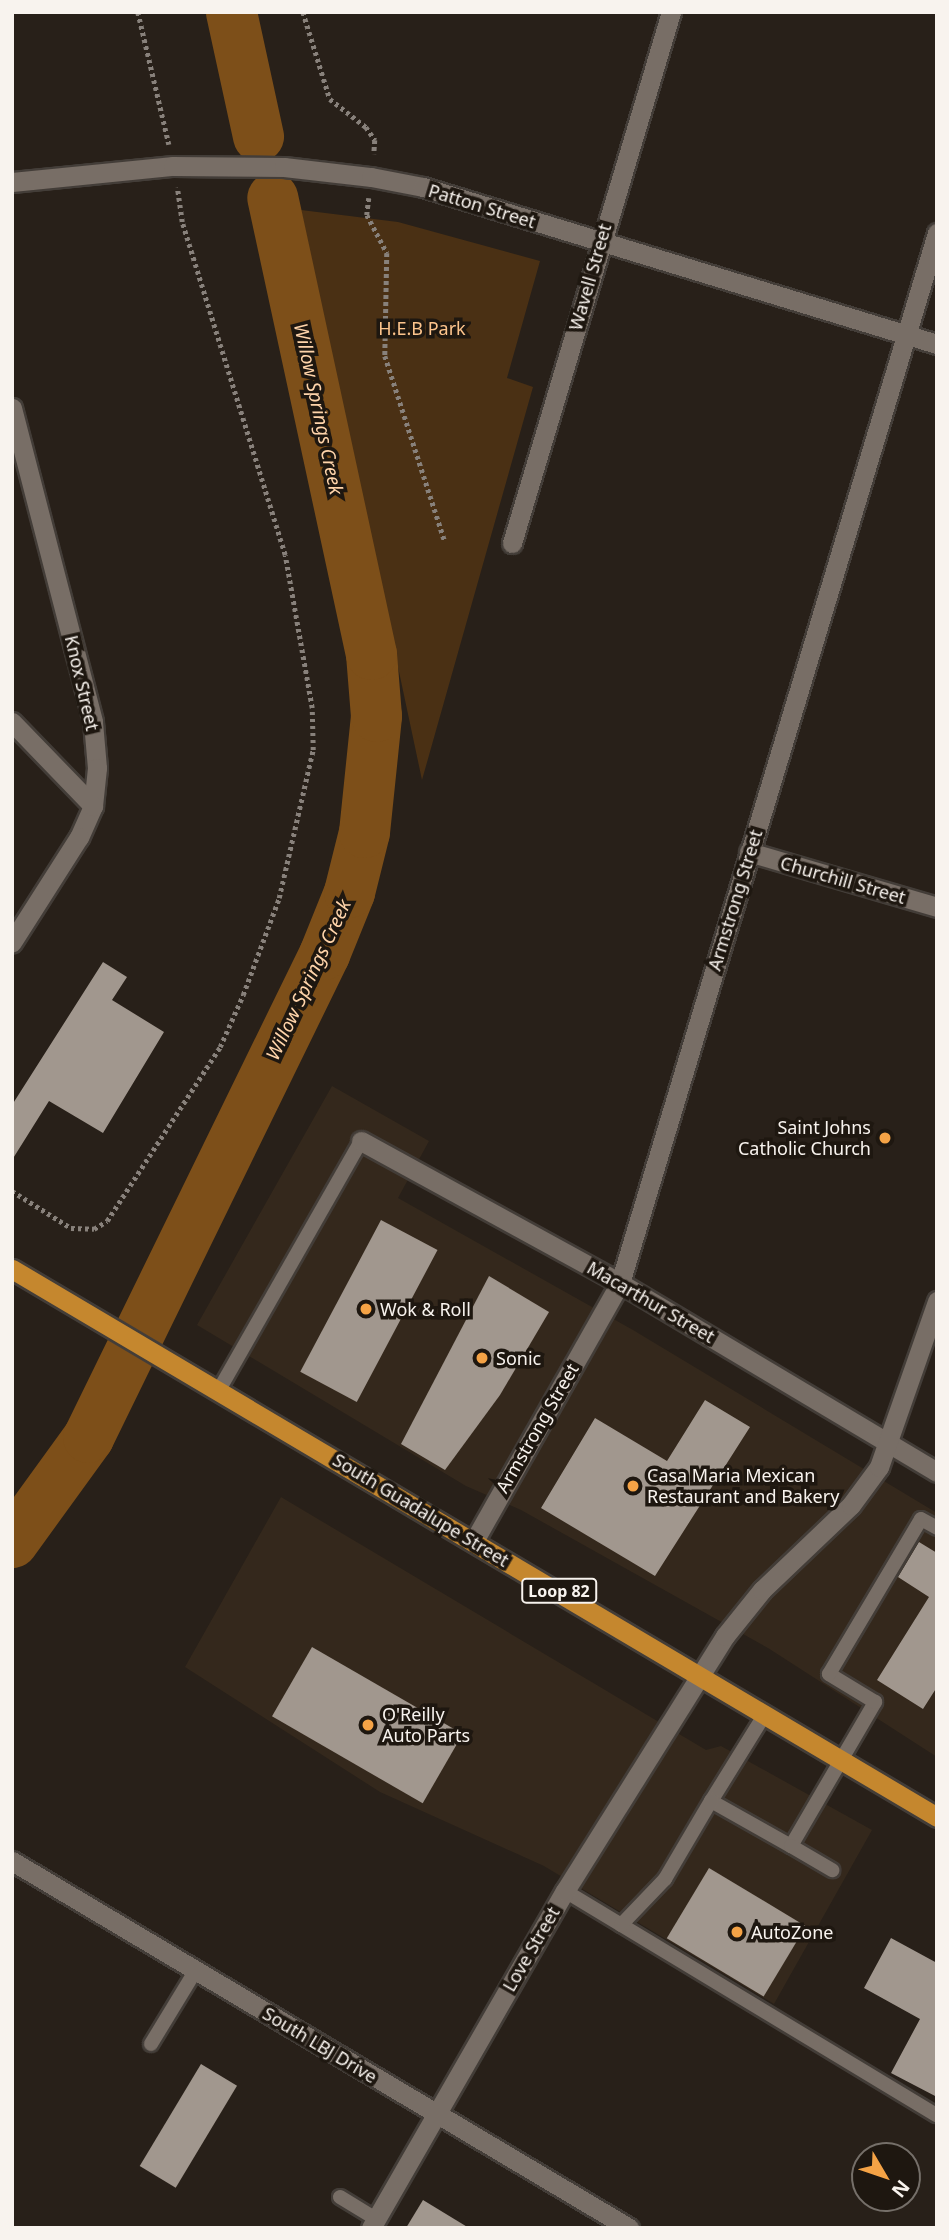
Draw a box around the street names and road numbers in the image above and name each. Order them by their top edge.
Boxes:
street label: Patton Street [426,179,538,233]
street label: Wavell Street [564,221,616,333]
street label: Knox Street [61,633,103,733]
street label: Armstrong Street [703,827,767,973]
street label: Churchill Street [778,852,908,908]
street label: Macarthur Street [583,1257,719,1347]
street label: Armstrong Street [491,1359,583,1497]
street label: South Guadalupe Street [329,1449,513,1571]
road number: Loop 82 [520,1578,598,1604]
street label: Love Street [498,1903,564,1995]
street label: South LBJ Drive [259,2002,381,2088]

